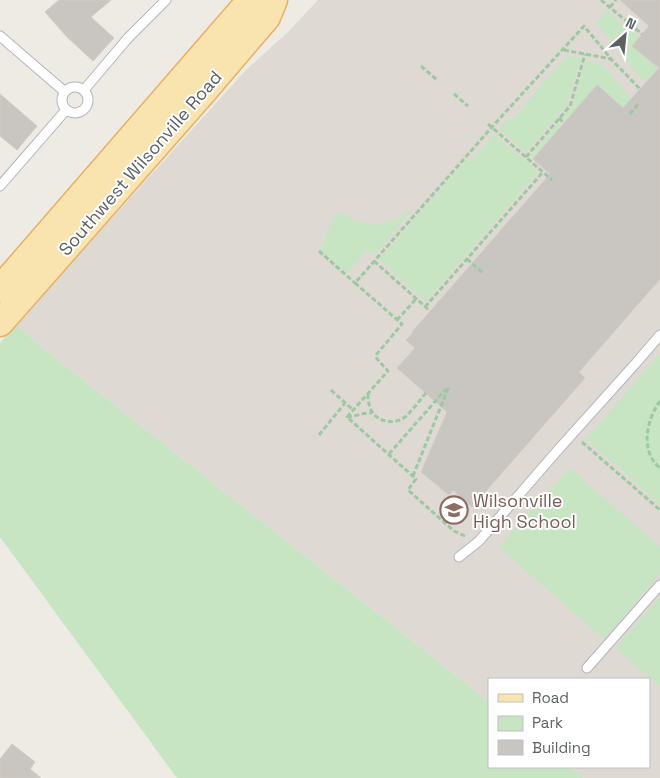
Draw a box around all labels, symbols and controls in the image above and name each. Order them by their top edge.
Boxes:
north arrow [600,10,650,60]
text: N [623,13,639,34]
street label: Southwest Wilsonville Road [53,66,227,260]
place label: Wilsonville High School [473,489,576,533]
school or university icon: Wilsonville High School [439,495,469,525]
legend [488,678,650,768]
text: Road [532,688,569,707]
text: Park [532,713,563,732]
text: Building [532,738,591,757]

